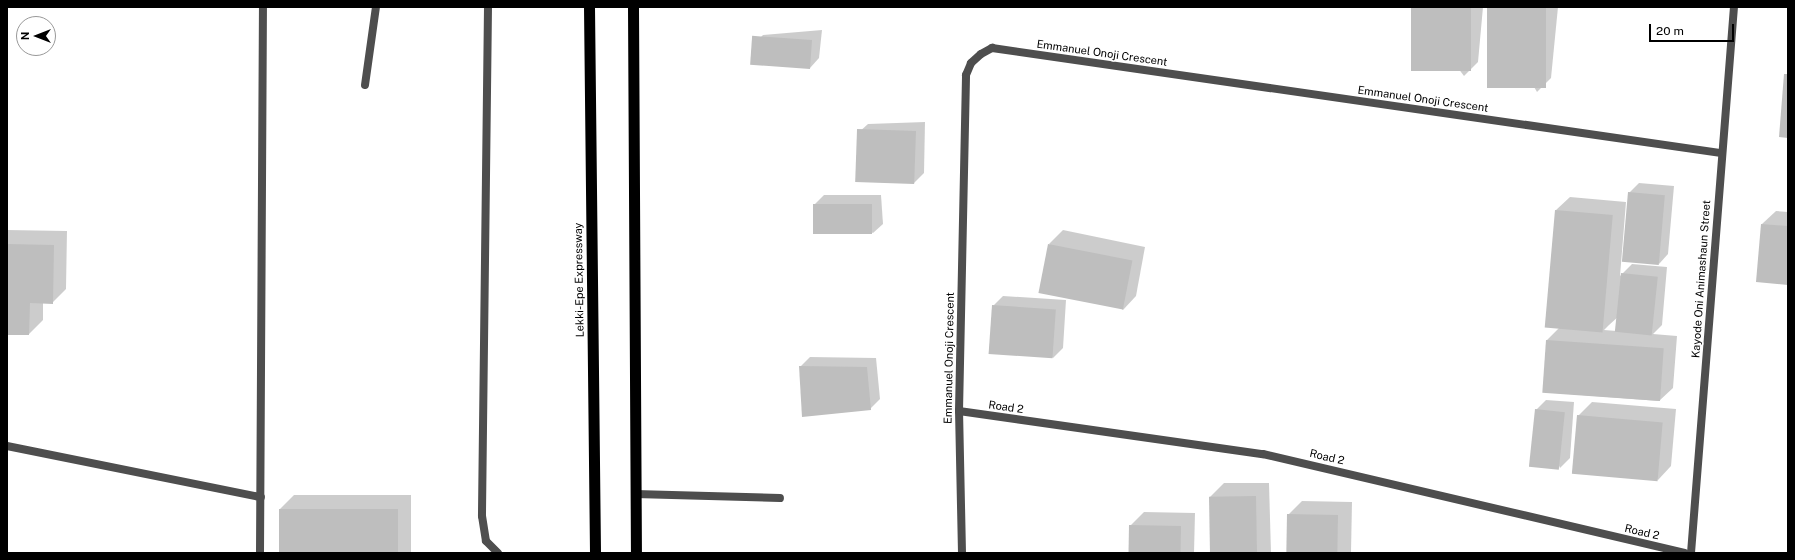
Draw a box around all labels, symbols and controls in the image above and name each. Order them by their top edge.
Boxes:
north arrow [16,16,56,56]
scale bar [1651,16,1736,42]
text: 20 m [1656,24,1684,38]
text: N [19,32,31,40]
street label: Emmanuel Onoji Crescent [1036,37,1168,69]
street label: Emmanuel Onoji Crescent [1357,83,1489,115]
street label: Kayode Oni Animashaun Street [1689,199,1713,359]
street label: Lekki-Epe Expressway [571,222,587,338]
street label: Emmanuel Onoji Crescent [941,292,957,424]
street label: Road 2 [988,398,1024,416]
street label: Road 2 [1308,447,1346,467]
street label: Road 2 [1623,522,1661,542]

